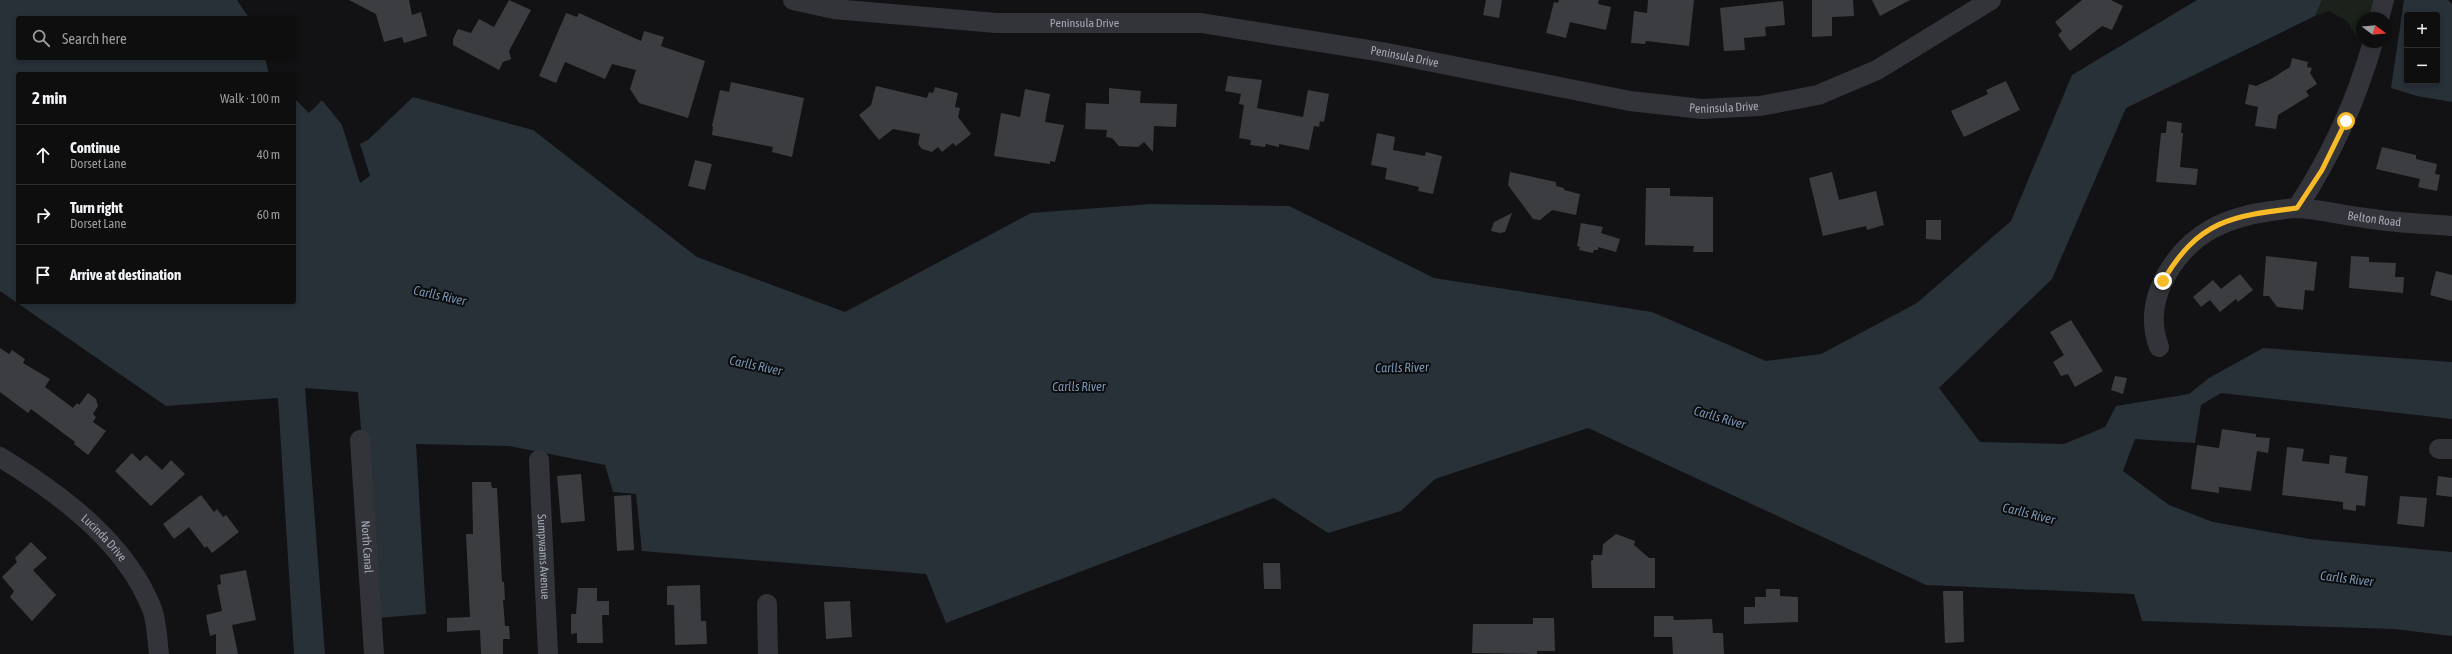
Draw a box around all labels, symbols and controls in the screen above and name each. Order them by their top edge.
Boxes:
north arrow [2356,12,2392,48]
map controls [2404,12,2440,84]
button: + [2404,12,2440,48]
search box [16,16,296,60]
street label: Peninsula Drive [1050,16,1119,30]
icon: search [30,27,52,49]
text: Search here [62,30,127,47]
street label: Peninsula Drive [1369,43,1440,70]
button: − [2404,48,2440,84]
text: 2 min [32,88,67,108]
text: Walk · 100 m [220,91,280,106]
street label: Peninsula Drive [1688,99,1759,116]
route start [2337,112,2355,130]
text: Continue [70,139,120,156]
icon: ahead [32,144,54,166]
text: 40 m [257,147,280,162]
text: Dorset Lane [70,156,127,171]
text: Turn right [70,199,123,216]
icon: right [32,204,54,226]
text: 60 m [257,207,280,222]
street label: Belton Road [2347,208,2402,229]
text: Dorset Lane [70,216,127,231]
icon: arrive [32,264,54,286]
text: Arrive at destination [70,266,181,283]
route end [2154,272,2172,290]
water label: Carlls River [412,283,469,309]
water label: Carlls River [728,353,785,379]
water label: Carlls River [1375,360,1430,375]
water label: Carlls River [1052,379,1107,394]
water label: Carlls River [1692,403,1749,432]
water label: Carlls River [2001,500,2058,528]
street label: Lucinda Drive [78,511,129,564]
street label: Sumpwams Avenue [535,514,552,600]
street label: North Canal [358,520,376,574]
water label: Carlls River [2319,568,2376,589]

